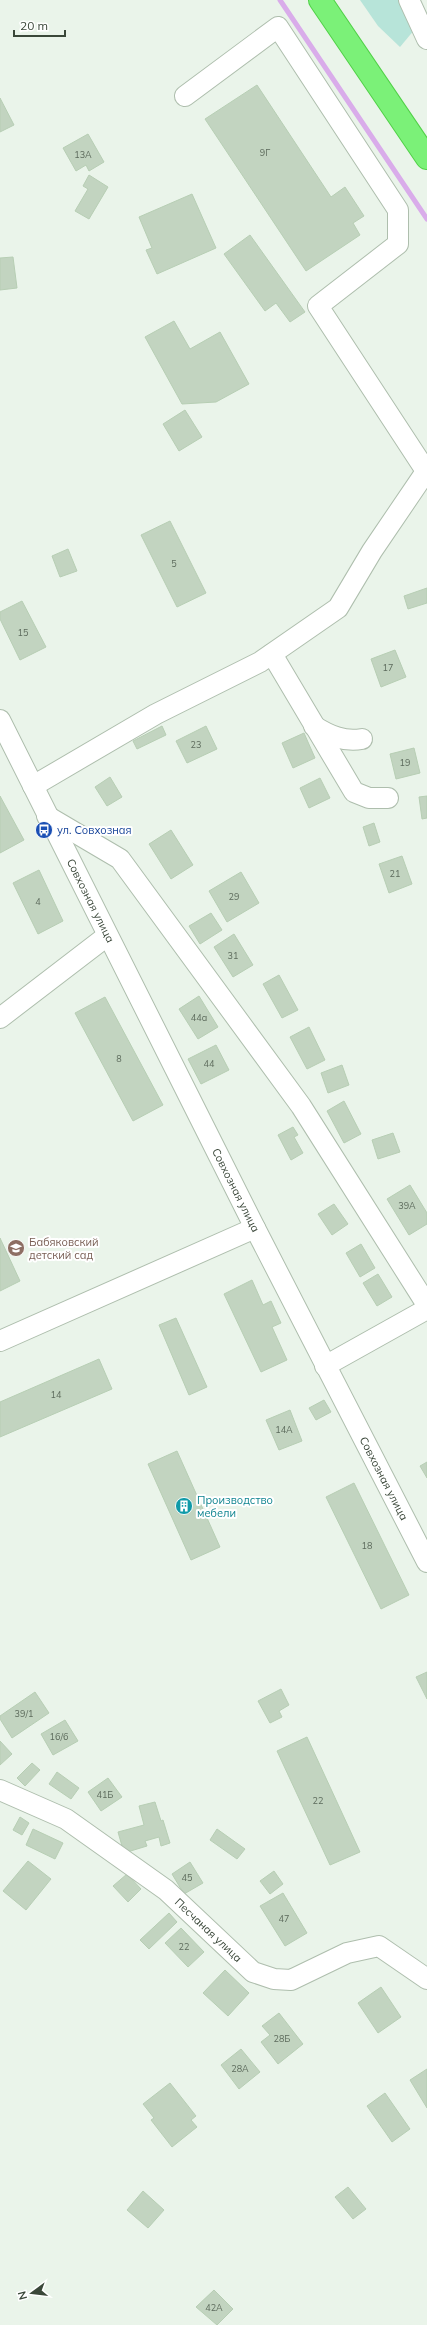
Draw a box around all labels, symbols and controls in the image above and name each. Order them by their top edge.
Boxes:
scale bar [14,12,65,38]
text: 20 m [20,18,48,33]
house number: 9Г [260,147,270,158]
house number: 13А [74,149,92,160]
house number: 5 [171,558,177,569]
house number: 15 [18,627,29,638]
house number: 17 [383,662,393,673]
house number: 23 [191,739,201,750]
house number: 19 [400,757,410,768]
bus stop icon: ул. Совхозная [34,820,54,840]
place label: ул. Совхозная [57,823,132,837]
street label: Совхозная улица [64,856,118,945]
house number: 21 [390,868,400,879]
house number: 29 [229,891,239,902]
house number: 4 [35,896,41,907]
house number: 31 [228,950,238,961]
house number: 44а [191,1012,207,1023]
house number: 8 [116,1053,122,1064]
house number: 44 [204,1058,215,1069]
street label: Совхозная улица [209,1146,263,1234]
house number: 39А [398,1200,416,1211]
place label: Бабяковский детский сад [29,1235,99,1262]
school or university icon: Бабяковский детский сад [6,1238,26,1258]
house number: 14 [51,1389,62,1400]
house number: 14А [275,1424,293,1435]
street label: Совхозная улица [357,1434,411,1523]
place label: Производство мебели [197,1493,273,1520]
building icon: Производство мебели [174,1496,194,1516]
house number: 18 [362,1540,372,1551]
house number: 39/1 [15,1708,33,1719]
house number: 16/6 [50,1731,68,1742]
house number: 41Б [97,1789,113,1800]
house number: 22 [313,1795,323,1806]
house number: 45 [182,1872,193,1883]
street label: Песчаная улица [172,1895,245,1965]
house number: 47 [279,1913,289,1924]
house number: 22 [179,1941,189,1952]
house number: 28Б [274,2033,290,2044]
house number: 28А [231,2063,249,2074]
north arrow [12,2273,52,2313]
text: N [15,2290,30,2301]
house number: 42А [205,2302,223,2313]

